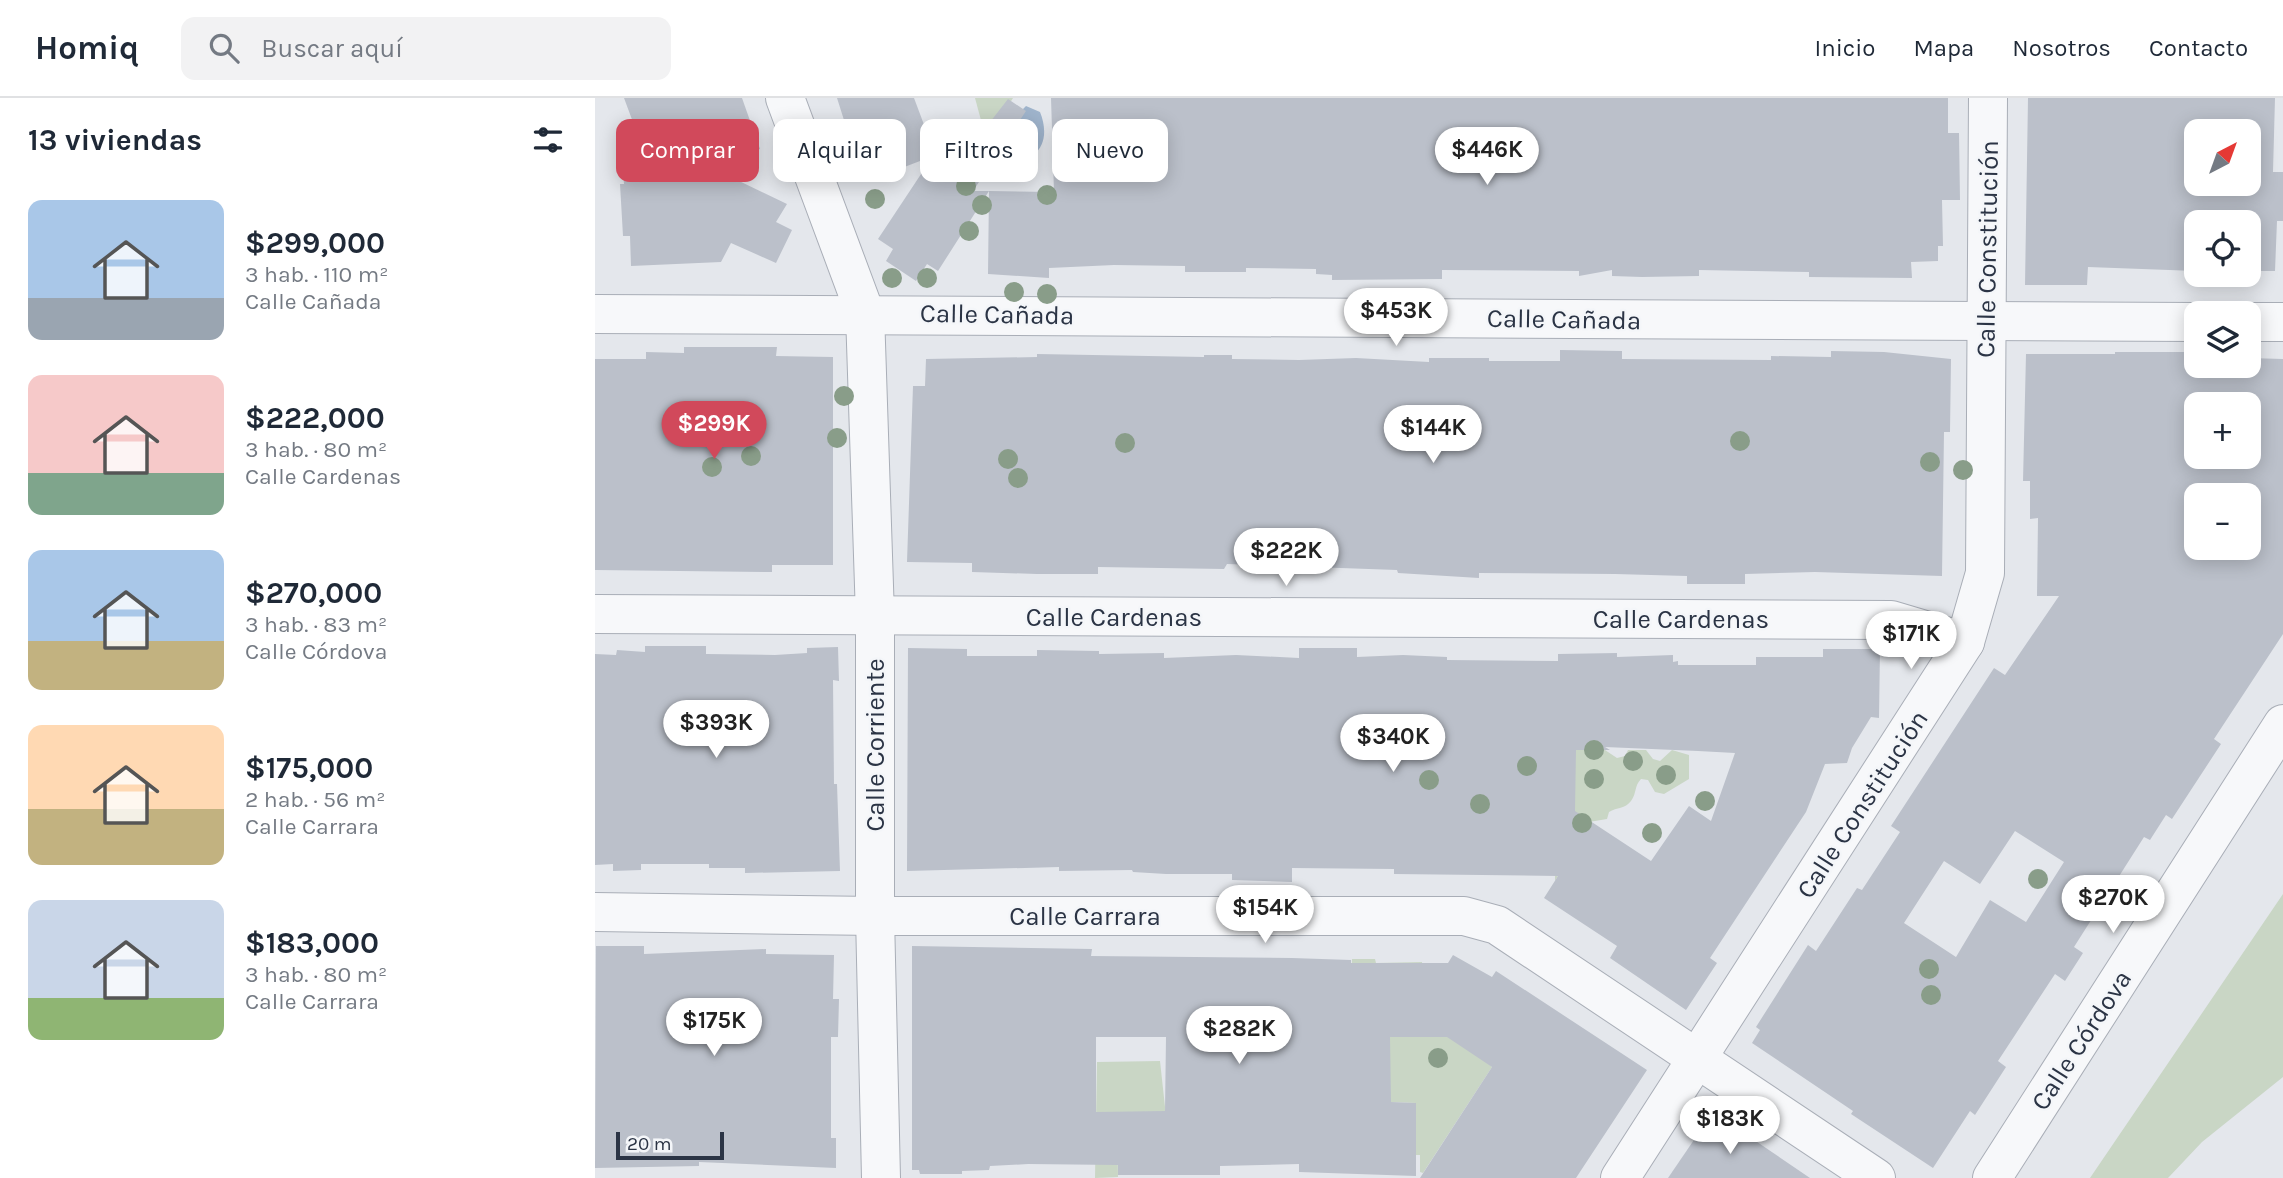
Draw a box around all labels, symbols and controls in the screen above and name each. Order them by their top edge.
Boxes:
search box [181,17,671,80]
text: Homiq [35,29,139,67]
icon: search [205,29,243,67]
text: Buscar aquí [261,33,403,64]
text: Inicio [1814,34,1875,62]
text: Mapa [1913,34,1974,62]
text: Nosotros [2012,34,2111,62]
text: Contacto [2149,34,2248,62]
chip: Comprar [616,119,759,182]
chip: Alquilar [773,119,906,182]
chip: Filtros [920,119,1038,182]
chip: Nuevo [1052,119,1168,182]
north arrow [2184,119,2261,196]
map controls [2184,119,2261,560]
icon: filters [529,121,567,159]
text: 13 viviendas [28,122,202,158]
pin: $446K [1438,127,1536,187]
text: $446K [1451,136,1523,163]
street label: Calle Constitución [1970,140,2005,358]
button: locate [2184,210,2261,287]
text: $299,000 [245,225,385,261]
icon: home [84,228,168,312]
text: 3 hab. · 110 m² [245,261,388,288]
text: Calle Cañada [245,288,382,315]
pin: $453K [1347,288,1445,348]
text: $453K [1360,297,1432,324]
street label: Calle Cañada [920,298,1074,331]
button: layers [2184,301,2261,378]
street label: Calle Cañada [1487,303,1641,336]
button: + [2184,392,2261,469]
text: $222,000 [245,400,385,436]
pin: $299K [665,402,763,461]
icon: home [84,403,168,487]
pin: $144K [1384,406,1482,465]
text: $299K [678,410,750,437]
text: $144K [1400,414,1466,441]
text: 3 hab. · 80 m² [245,436,387,463]
text: Calle Cardenas [245,463,401,490]
button: − [2184,483,2261,560]
pin: $222K [1237,528,1335,588]
text: $222K [1250,537,1322,564]
text: $270,000 [245,575,382,611]
icon: home [84,578,168,662]
street label: Calle Cardenas [1026,602,1202,633]
street label: Calle Cardenas [1593,604,1769,635]
text: 3 hab. · 83 m² [245,611,387,638]
pin: $171K [1862,612,1960,671]
text: $171K [1882,620,1940,647]
text: Calle Córdova [245,638,387,665]
street label: Calle Corriente [860,658,891,832]
pin: $393K [667,700,765,760]
street label: Calle Constitución [1790,704,1935,904]
text: $393K [679,709,753,736]
pin: $340K [1344,714,1442,774]
text: $340K [1356,723,1430,750]
text: $175,000 [245,750,373,786]
icon: home [84,753,168,837]
text: 2 hab. · 56 m² [245,786,385,813]
text: Calle Carrara [245,813,379,840]
pin: $270K [2064,876,2162,935]
text: $270K [2078,884,2148,911]
pin: $154K [1216,886,1314,945]
text: $154K [1232,894,1298,921]
street label: Calle Carrara [1009,901,1161,932]
text: $183,000 [245,925,379,961]
icon: home [84,928,168,1012]
text: 3 hab. · 80 m² [245,961,387,988]
street label: Calle Córdova [2025,964,2138,1116]
text: Calle Carrara [245,988,379,1015]
pin: $175K [665,998,763,1058]
pin: $282K [1190,1006,1288,1066]
text: $175K [682,1007,746,1034]
text: $282K [1202,1015,1276,1042]
pin: $183K [1681,1096,1779,1156]
text: $183K [1696,1105,1764,1132]
scale bar [616,1129,725,1161]
text: 20 m [627,1133,672,1155]

